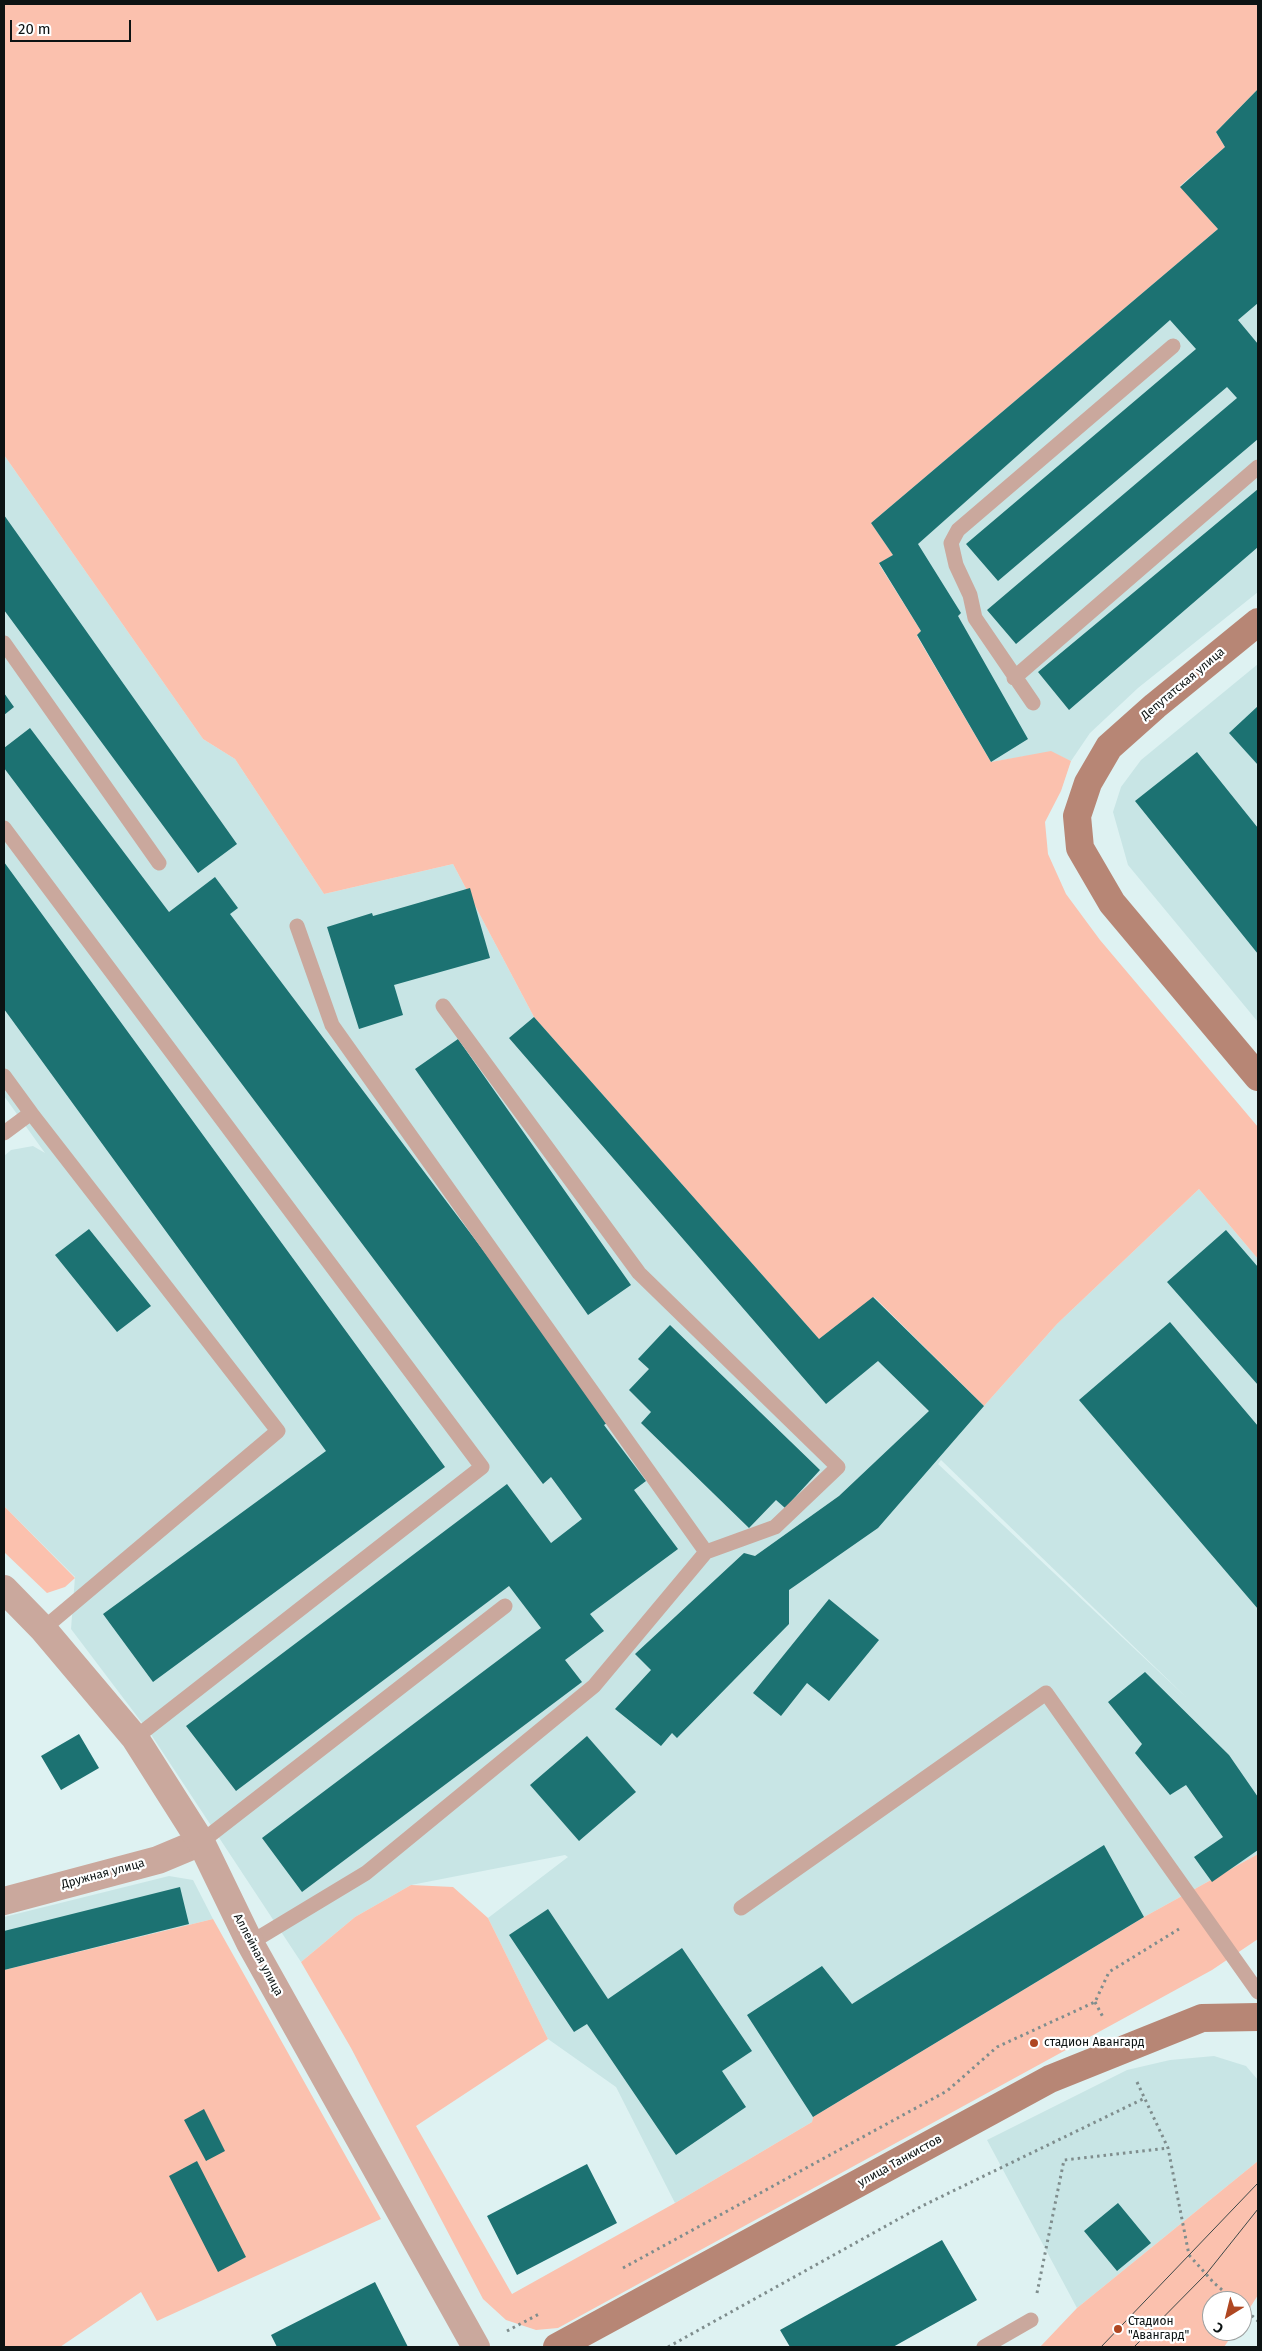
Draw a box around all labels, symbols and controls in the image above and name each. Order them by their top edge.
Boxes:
scale bar [12,10,134,42]
text: 20 m [18,20,51,38]
street label: Депутатская улица [1138,645,1228,723]
street label: Дружная улица [60,1856,146,1892]
street label: Аллейная улица [230,1911,286,1999]
place label: стадион Авангард [1044,2036,1144,2050]
marker: стадион Авангард [1028,2037,1040,2049]
street label: улица Танкистов [855,2132,945,2190]
north arrow [1202,2291,1252,2341]
place label: Стадион "Авангард" [1128,2315,1189,2343]
text: С [1210,2318,1227,2337]
marker: Стадион "Авангард" [1112,2323,1124,2335]

